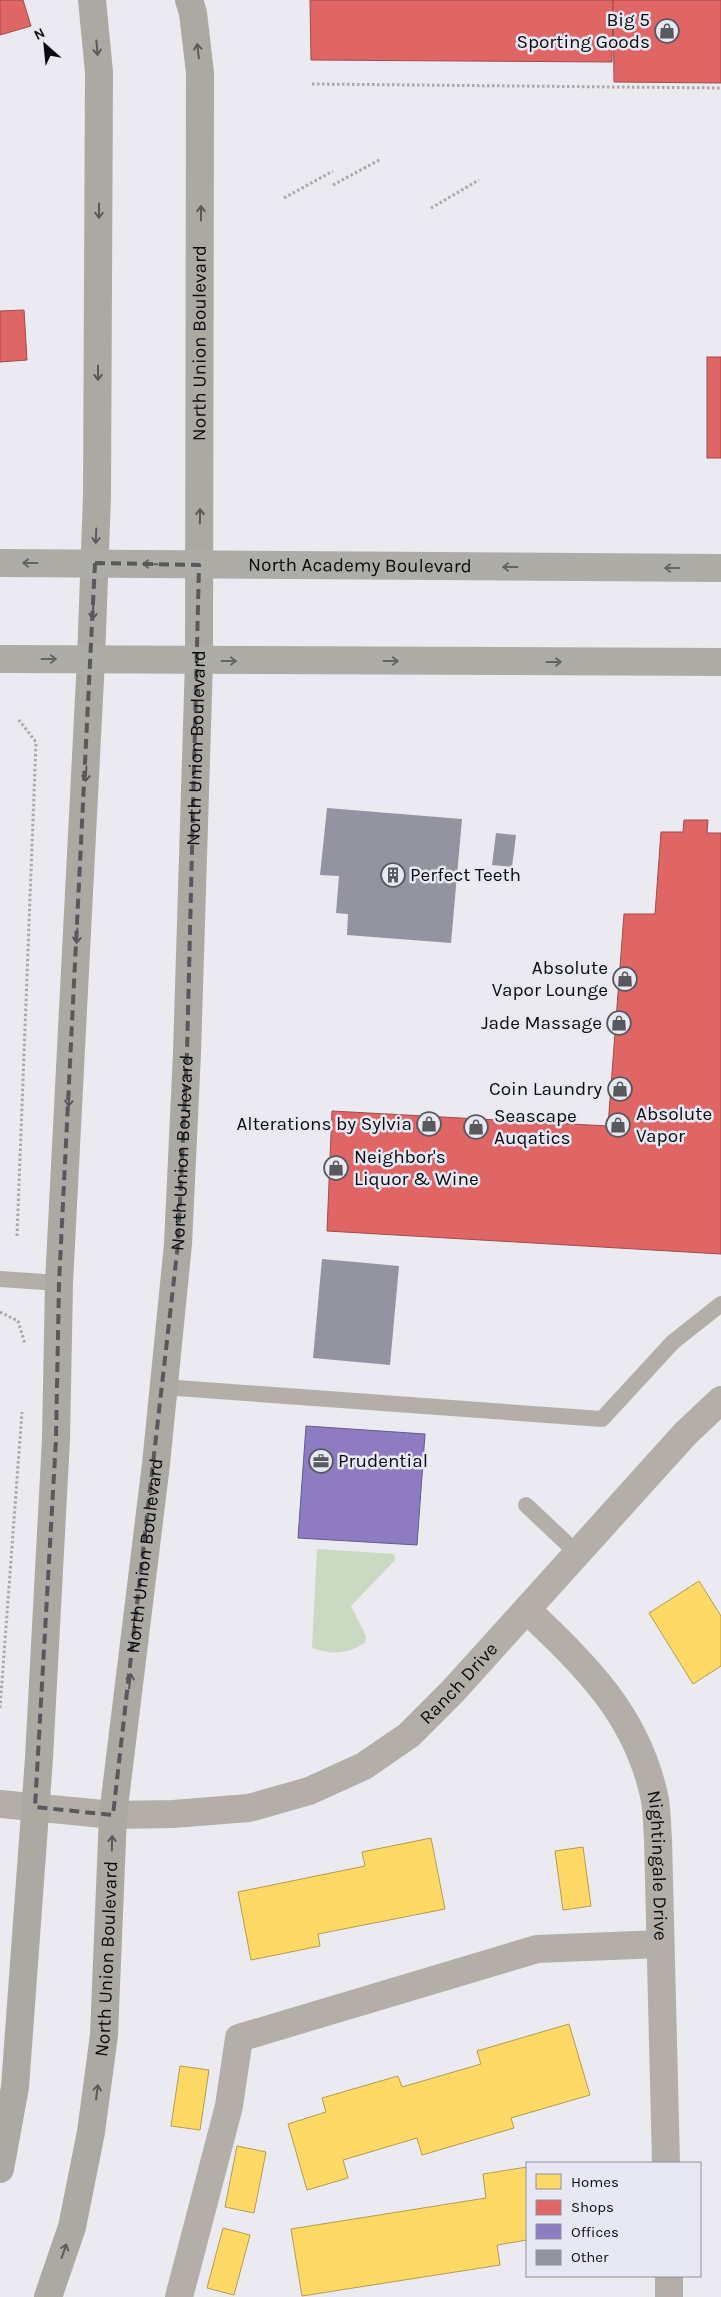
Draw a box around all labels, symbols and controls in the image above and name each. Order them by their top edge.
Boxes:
place label: Big 5 Sporting Goods [516,9,650,53]
shop icon: Big 5 Sporting Goods [654,18,680,44]
north arrow [20,20,70,70]
text: N [31,24,48,44]
one-way arrow [92,40,102,56]
one-way arrow [193,43,203,59]
one-way arrow [94,202,104,219]
one-way arrow [196,206,206,222]
street label: North Union Boulevard [188,245,211,441]
one-way arrow [93,365,103,381]
one-way arrow [195,508,205,524]
one-way arrow [91,528,100,544]
street label: North Academy Boulevard [248,554,472,577]
one-way arrow [22,558,38,568]
one-way arrow [142,559,158,569]
one-way arrow [502,562,518,571]
one-way arrow [665,563,681,572]
one-way arrow [88,603,98,619]
street label: North Union Boulevard [182,650,210,846]
one-way arrow [40,654,56,664]
one-way arrow [220,656,236,666]
one-way arrow [382,656,399,666]
one-way arrow [545,657,561,667]
one-way arrow [81,766,90,782]
building icon: Perfect Teeth [380,862,406,888]
place label: Perfect Teeth [410,864,521,886]
one-way arrow [73,928,82,944]
place label: Absolute Vapor Lounge [492,957,608,1001]
shop icon: Absolute Vapor Lounge [612,966,638,992]
shop icon: Jade Massage [606,1010,632,1036]
place label: Jade Massage [481,1012,602,1034]
street label: North Union Boulevard [166,1054,198,1252]
shop icon: Coin Laundry [607,1076,633,1102]
place label: Coin Laundry [489,1078,602,1100]
one-way arrow [64,1090,74,1106]
place label: Absolute Vapor [636,1103,712,1147]
place label: Seascape Auqatics [494,1105,577,1149]
shop icon: Alterations by Sylvia [416,1111,442,1137]
shop icon: Absolute Vapor [605,1112,631,1138]
place label: Alterations by Sylvia [236,1113,412,1135]
shop icon: Seascape Auqatics [463,1114,489,1140]
place label: Neighbor's Liquor & Wine [354,1146,479,1190]
shop icon: Neighbor's Liquor & Wine [323,1155,349,1181]
office icon: Prudential [308,1448,334,1474]
place label: Prudential [338,1450,428,1472]
street label: North Union Boulevard [122,1457,168,1655]
street label: Ranch Drive [415,1638,502,1729]
one-way arrow [125,1674,135,1690]
street label: Nightingale Drive [642,1788,672,1941]
one-way arrow [107,1835,117,1852]
street label: North Union Boulevard [90,1860,122,2058]
one-way arrow [92,2084,102,2100]
legend [526,2162,701,2277]
text: Homes [571,2173,619,2191]
text: Shops [571,2198,614,2216]
text: Offices [571,2223,619,2241]
one-way arrow [60,2244,69,2259]
text: Other [571,2248,609,2266]

